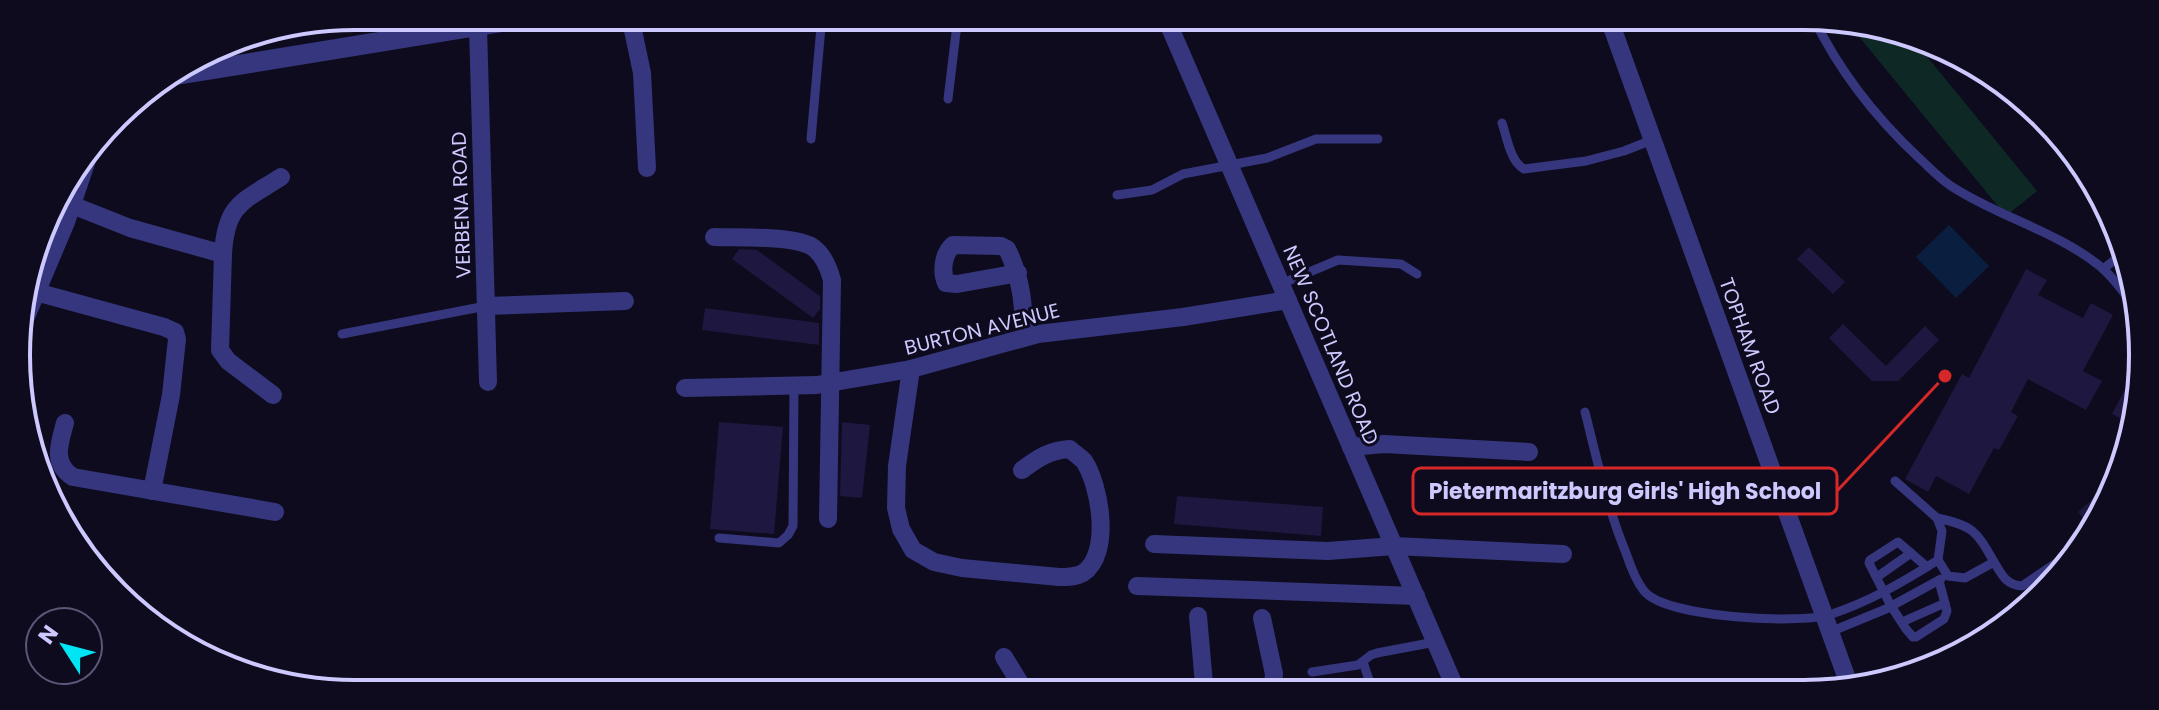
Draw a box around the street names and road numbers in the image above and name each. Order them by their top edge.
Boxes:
street label: VERBENA ROAD [444,131,478,279]
street label: NEW SCOTLAND ROAD [1276,241,1386,449]
street label: TOPHAM ROAD [1712,274,1788,418]
street label: BURTON AVENUE [901,296,1063,362]

